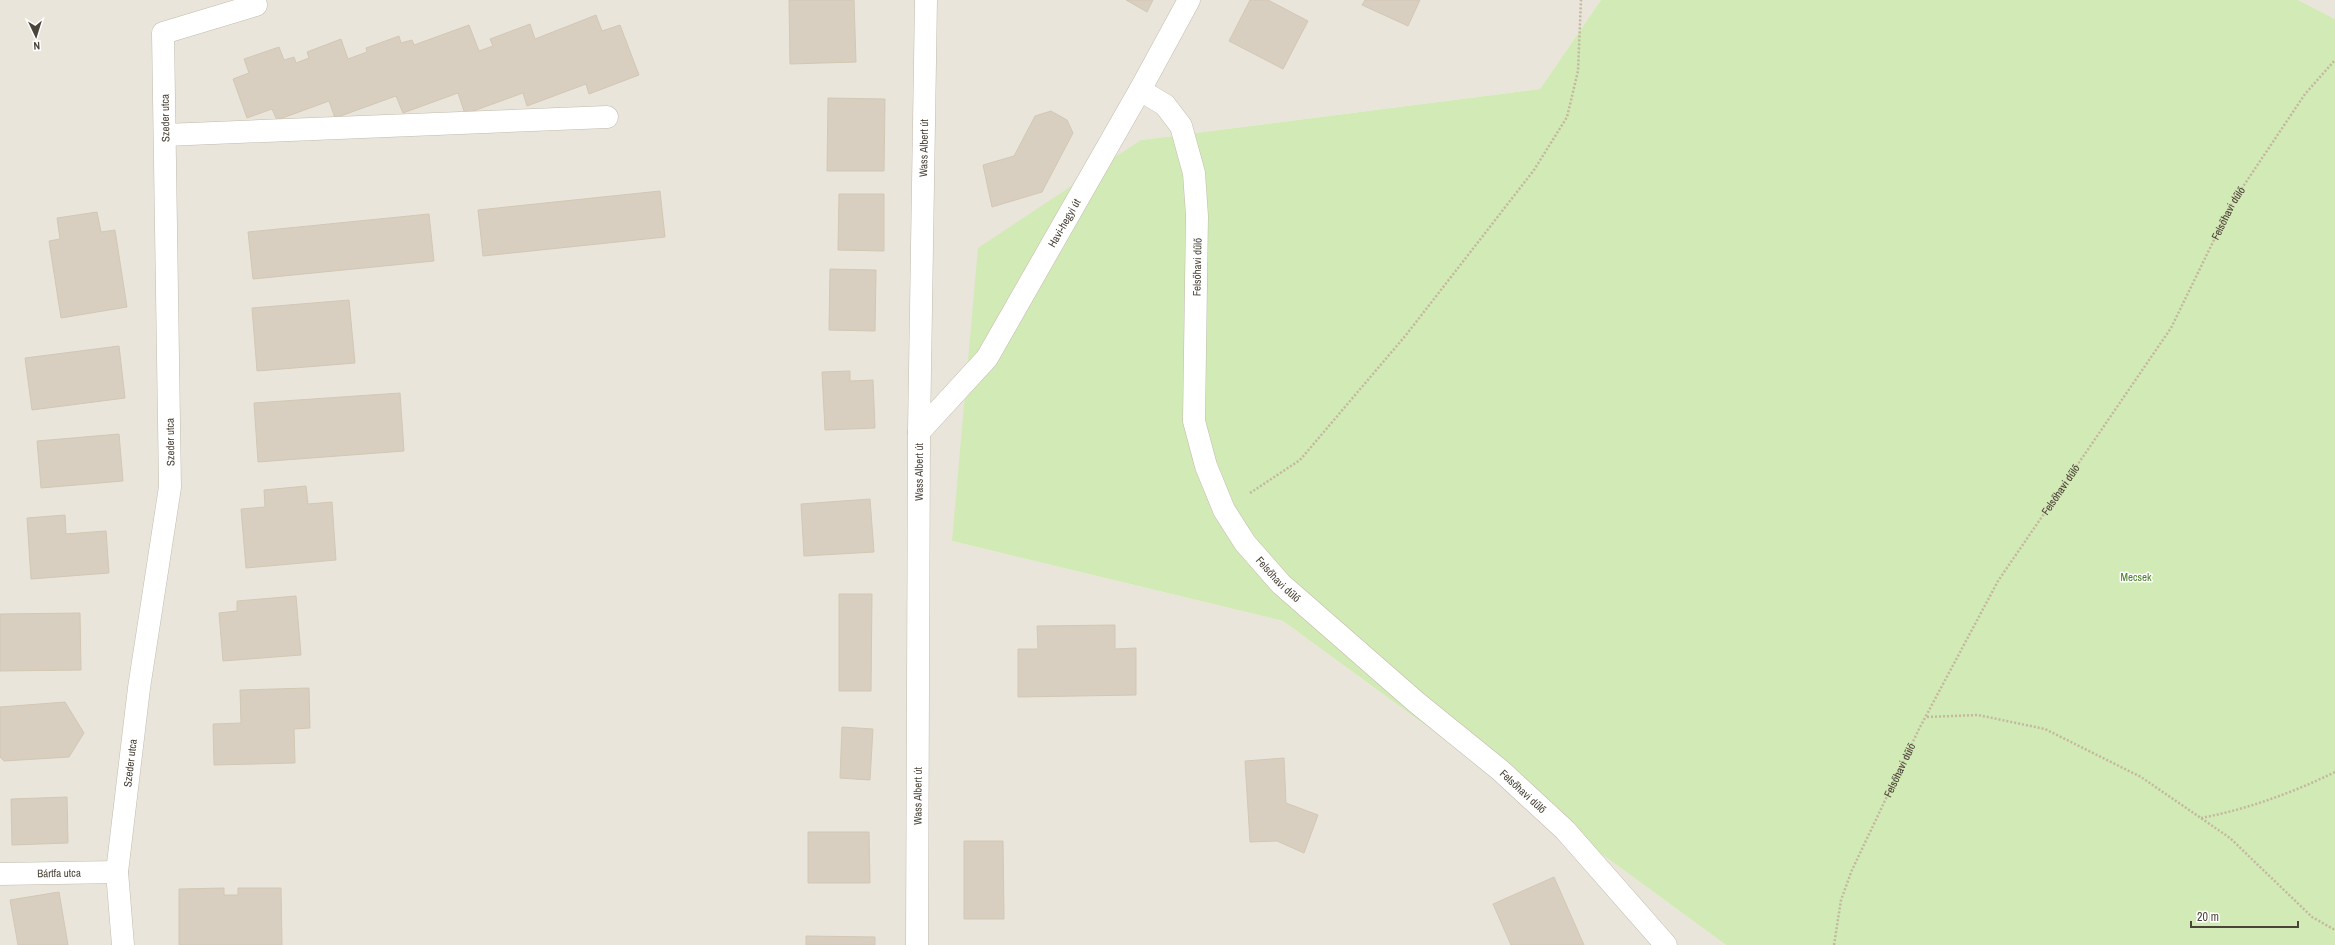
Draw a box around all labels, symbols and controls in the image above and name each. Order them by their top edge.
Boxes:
north arrow [16,16,56,56]
text: N [33,39,40,53]
street label: Szeder utca [158,94,172,142]
street label: Wass Albert út [916,118,931,177]
street label: Felsőhavi dűlő [2208,184,2248,242]
street label: Havi-hegyi út [1045,196,1084,250]
street label: Felsőhavi dűlő [1189,238,1205,296]
street label: Szeder utca [163,418,177,466]
street label: Wass Albert út [912,443,926,501]
street label: Felsőhavi dűlő [2038,462,2083,518]
street label: Felsőhavi dűlő [1253,554,1304,605]
park label: Mecsek [2120,570,2152,584]
street label: Szeder utca [120,738,140,788]
street label: Felsőhavi dűlő [1881,741,1918,800]
street label: Felsőhavi dűlő [1497,766,1549,816]
street label: Wass Albert út [910,767,925,825]
street label: Bártfa utca [37,866,81,880]
scale bar [2191,903,2298,929]
text: 20 m [2197,909,2219,925]

